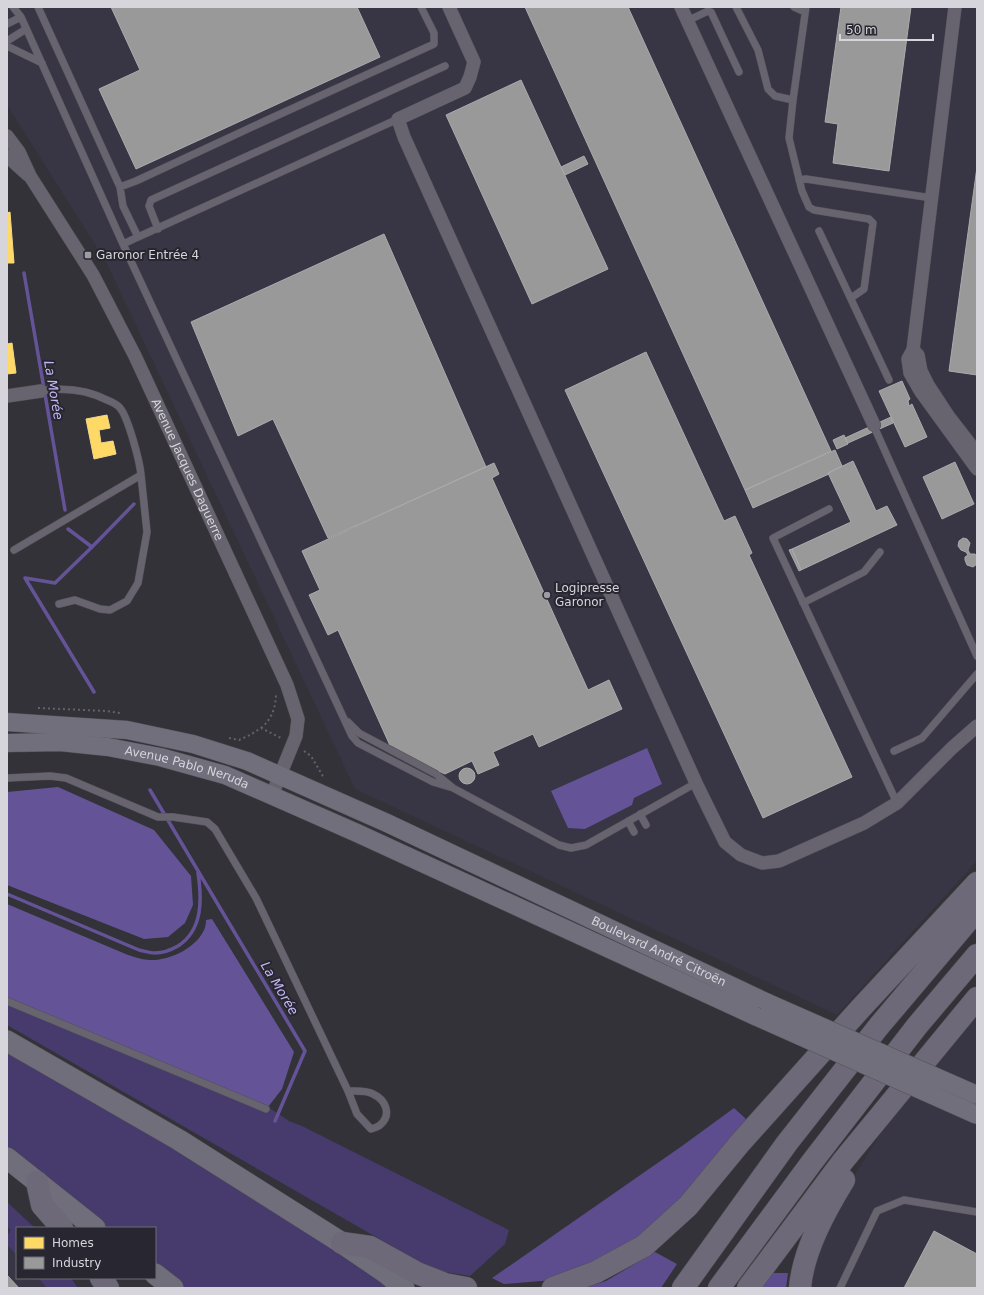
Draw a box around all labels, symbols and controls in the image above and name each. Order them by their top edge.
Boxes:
scale bar [840,16,933,42]
text: 50 m [846,23,877,37]
place label: Garonor Entrée 4 [96,248,199,262]
marker: Garonor Entrée 4 [83,250,93,260]
water label: La Morée [41,359,66,421]
street label: Avenue Jacques Daguerre [149,396,226,543]
place label: Logipresse Garonor [555,581,619,609]
marker: Logipresse Garonor [542,590,552,600]
street label: Avenue Pablo Neruda [124,743,251,792]
street label: Boulevard André Citroën [589,914,728,989]
water label: La Morée [258,959,301,1018]
legend [16,1227,156,1279]
text: Homes [52,1236,94,1250]
text: Industry [52,1256,101,1270]

